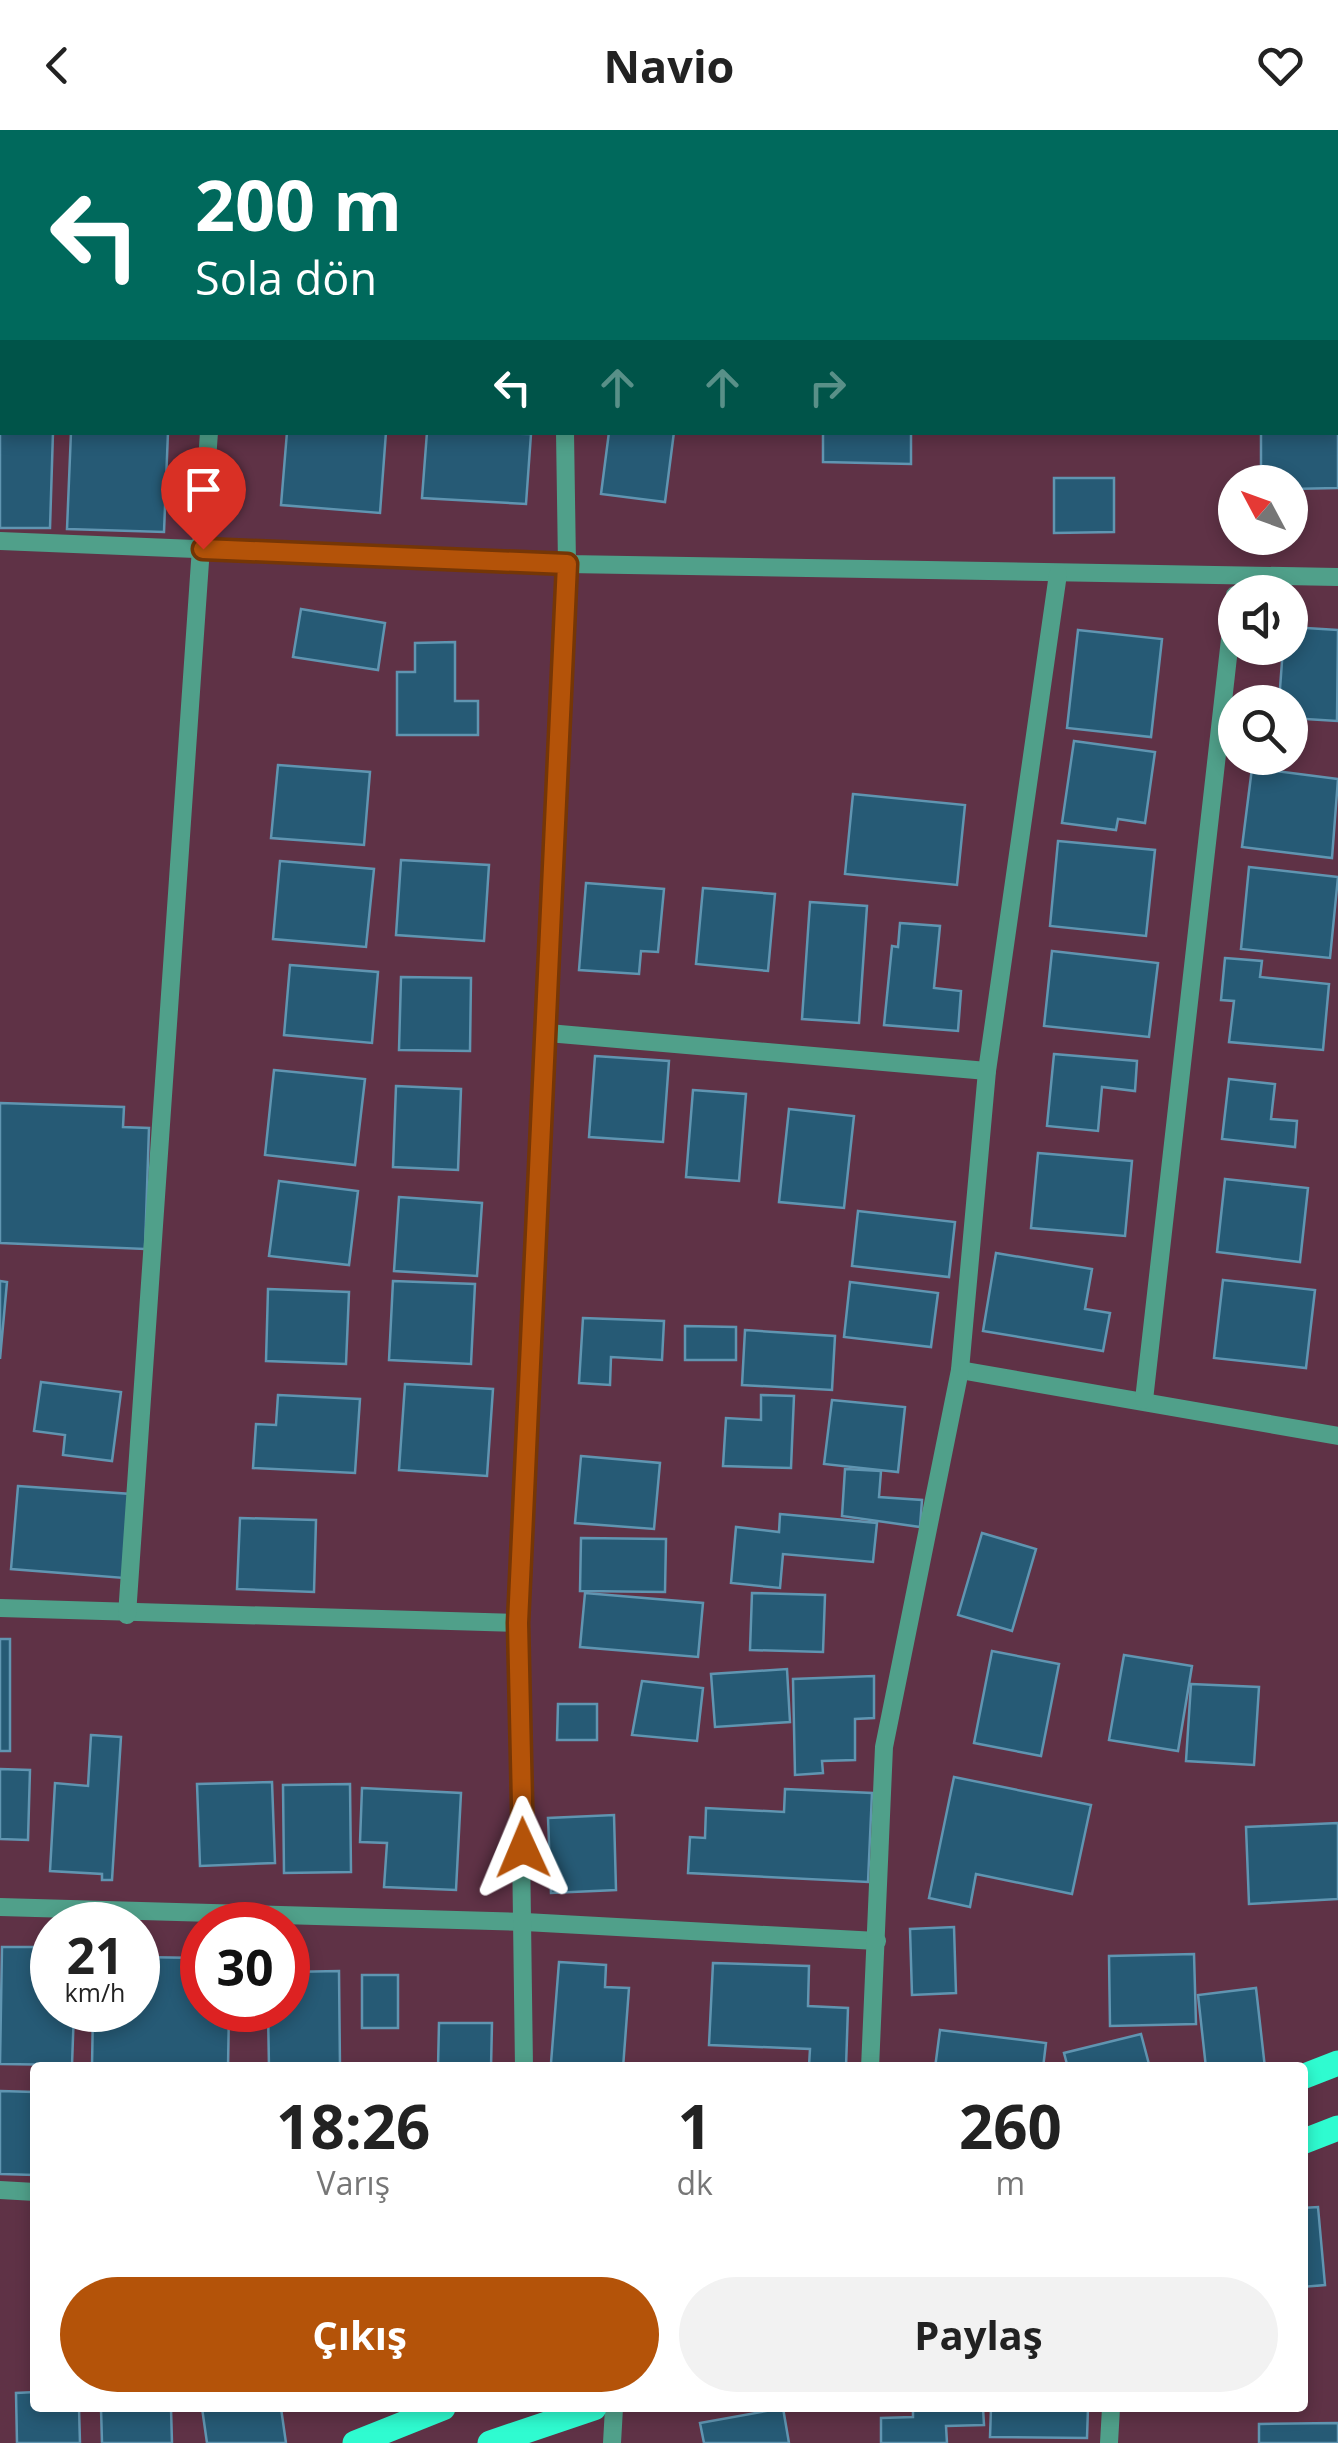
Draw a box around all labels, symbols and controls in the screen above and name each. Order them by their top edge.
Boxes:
text: Navio [604,35,734,96]
icon: back [30,38,85,93]
icon: heart [1253,38,1308,93]
text: 200 m [195,156,402,252]
icon: left [30,170,160,300]
text: Sola dön [195,247,377,308]
icon: left [485,360,540,415]
icon: ahead [590,360,645,415]
icon: ahead [695,360,750,415]
icon: right [800,360,855,415]
pin [161,447,246,550]
icon: arrive [176,462,231,517]
north arrow [1218,465,1308,555]
map controls [1218,465,1308,775]
button: sound [1218,575,1308,665]
button: search [1218,685,1308,775]
position arrow [471,1796,575,1900]
speed limit sign: 30 [180,1902,310,2032]
text: 21 [66,1921,124,1989]
text: km/h [65,1975,125,2009]
text: 18:26 [276,2085,430,2167]
text: 1 [678,2085,712,2167]
text: 260 [959,2085,1062,2167]
text: Varış [317,2161,390,2204]
text: dk [677,2161,713,2204]
text: m [996,2161,1025,2204]
button: Çıkış [60,2277,659,2392]
button: Paylaş [679,2277,1278,2392]

